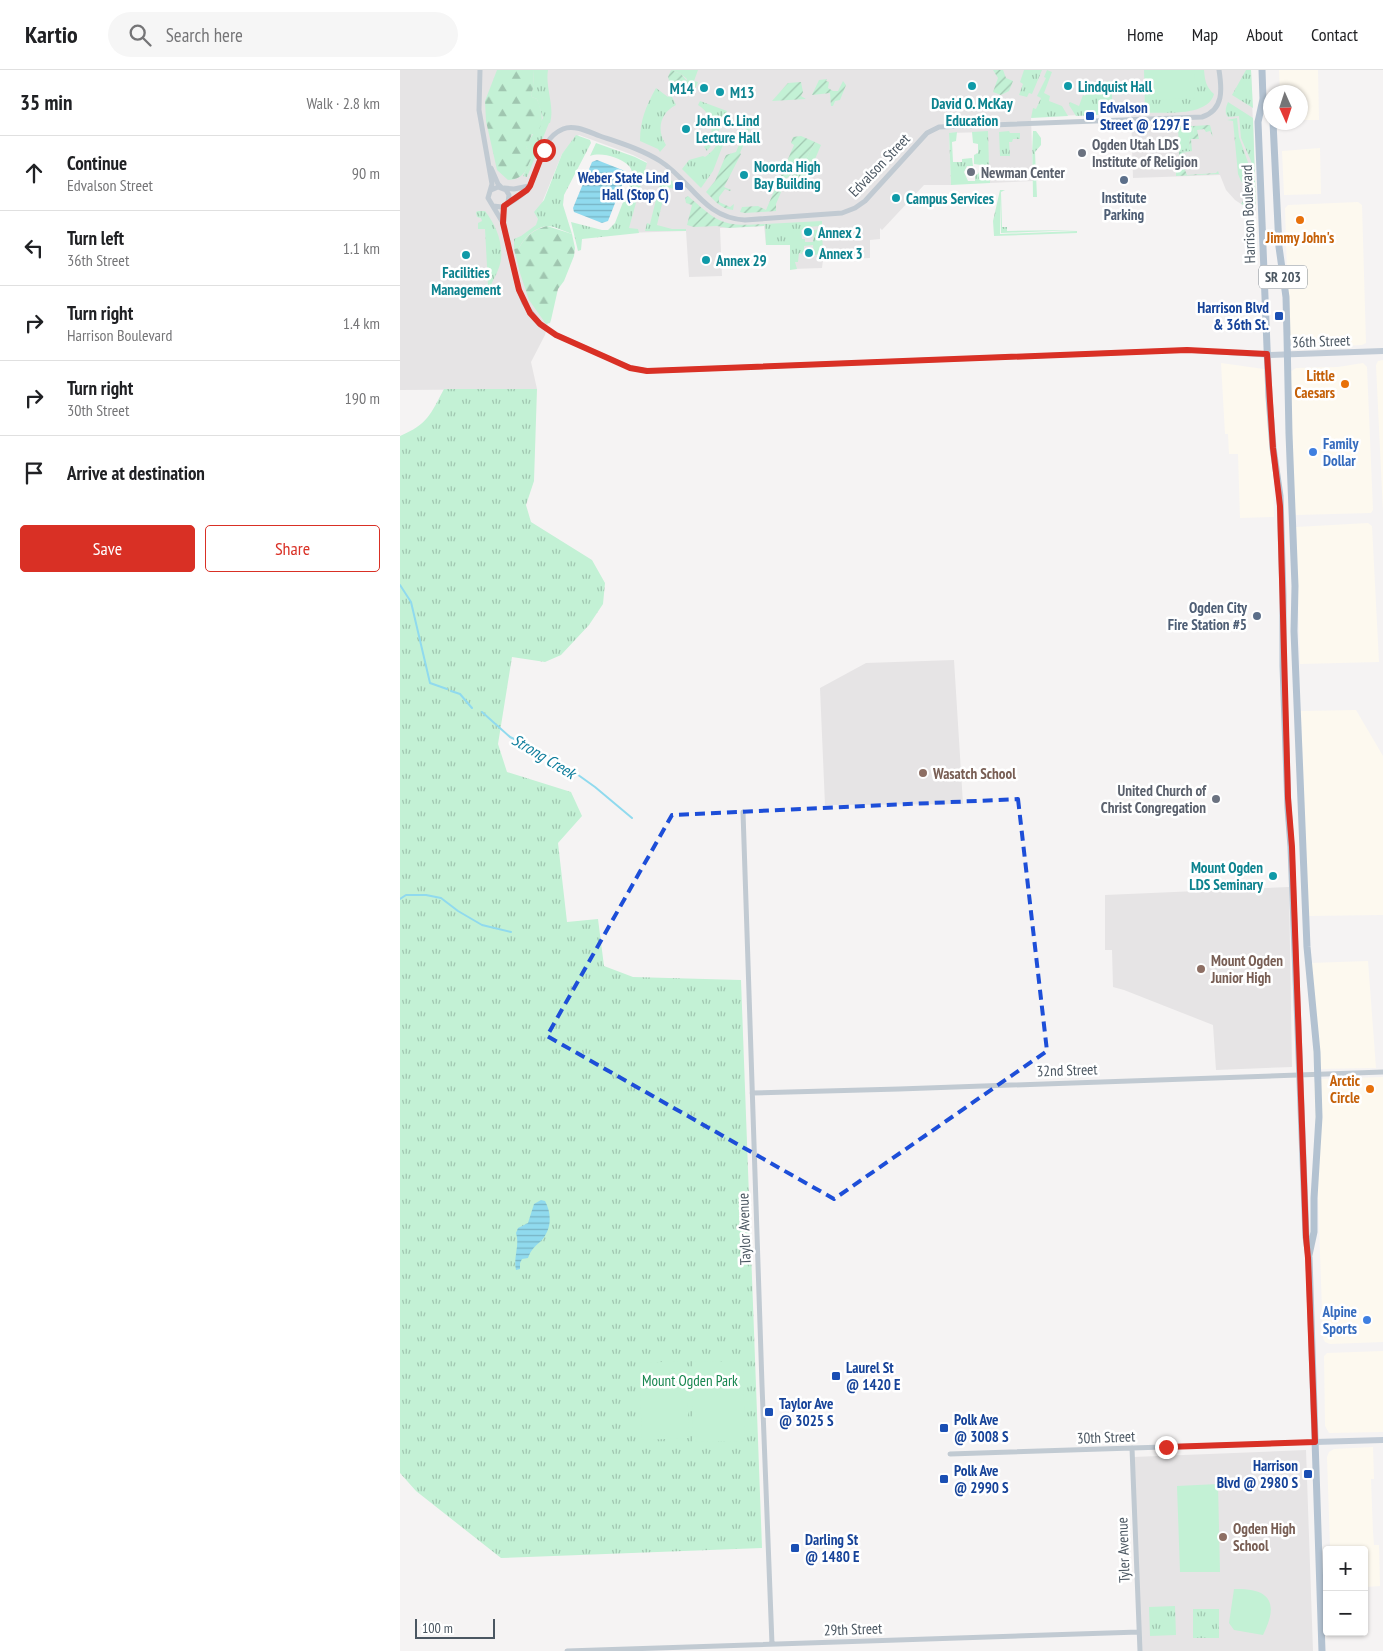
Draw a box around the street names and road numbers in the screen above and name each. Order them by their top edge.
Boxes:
street label: Edvalson Street [844,129,914,201]
street label: Harrison Boulevard [1237,164,1259,264]
road number: SR 203 [1259,266,1307,288]
street label: 36th Street [1291,330,1351,352]
street label: 32nd Street [1036,1059,1098,1081]
street label: Taylor Avenue [733,1193,755,1265]
street label: 30th Street [1076,1426,1136,1448]
street label: Tyler Avenue [1112,1517,1134,1583]
street label: 29th Street [823,1618,883,1640]

